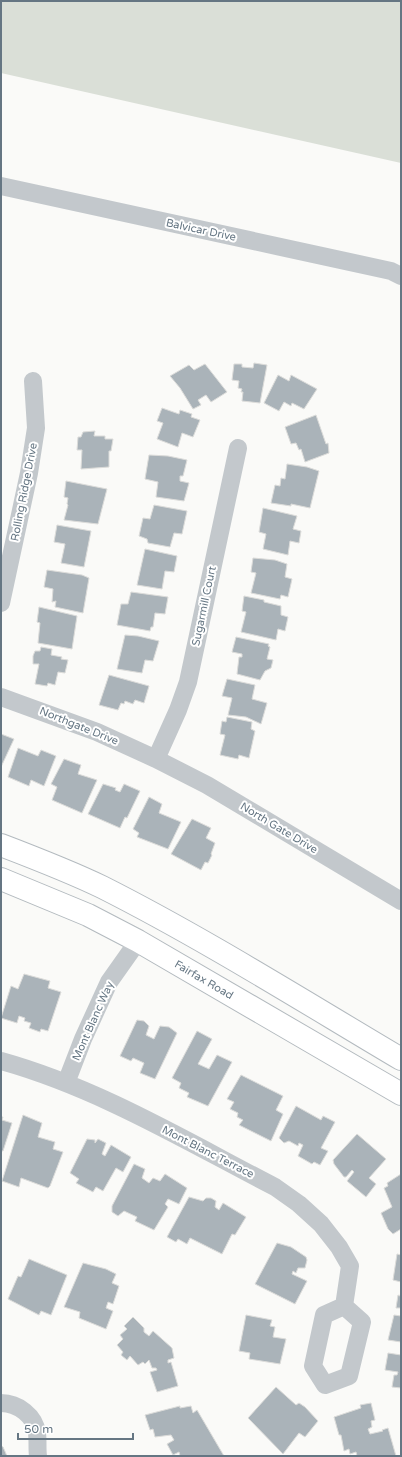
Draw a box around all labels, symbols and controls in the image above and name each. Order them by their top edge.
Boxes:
street label: Balvicar Drive [165,216,237,244]
street label: Rolling Ridge Drive [8,442,40,542]
street label: Sugarmill Court [189,565,219,647]
street label: Northgate Drive [38,704,120,748]
street label: North Gate Drive [238,800,320,856]
street label: Fairfax Road [172,957,236,1002]
street label: Mont Blanc Way [70,979,116,1063]
street label: Mont Blanc Terrace [160,1123,256,1181]
scale bar [18,1415,133,1441]
text: 50 m [24,1422,53,1436]

